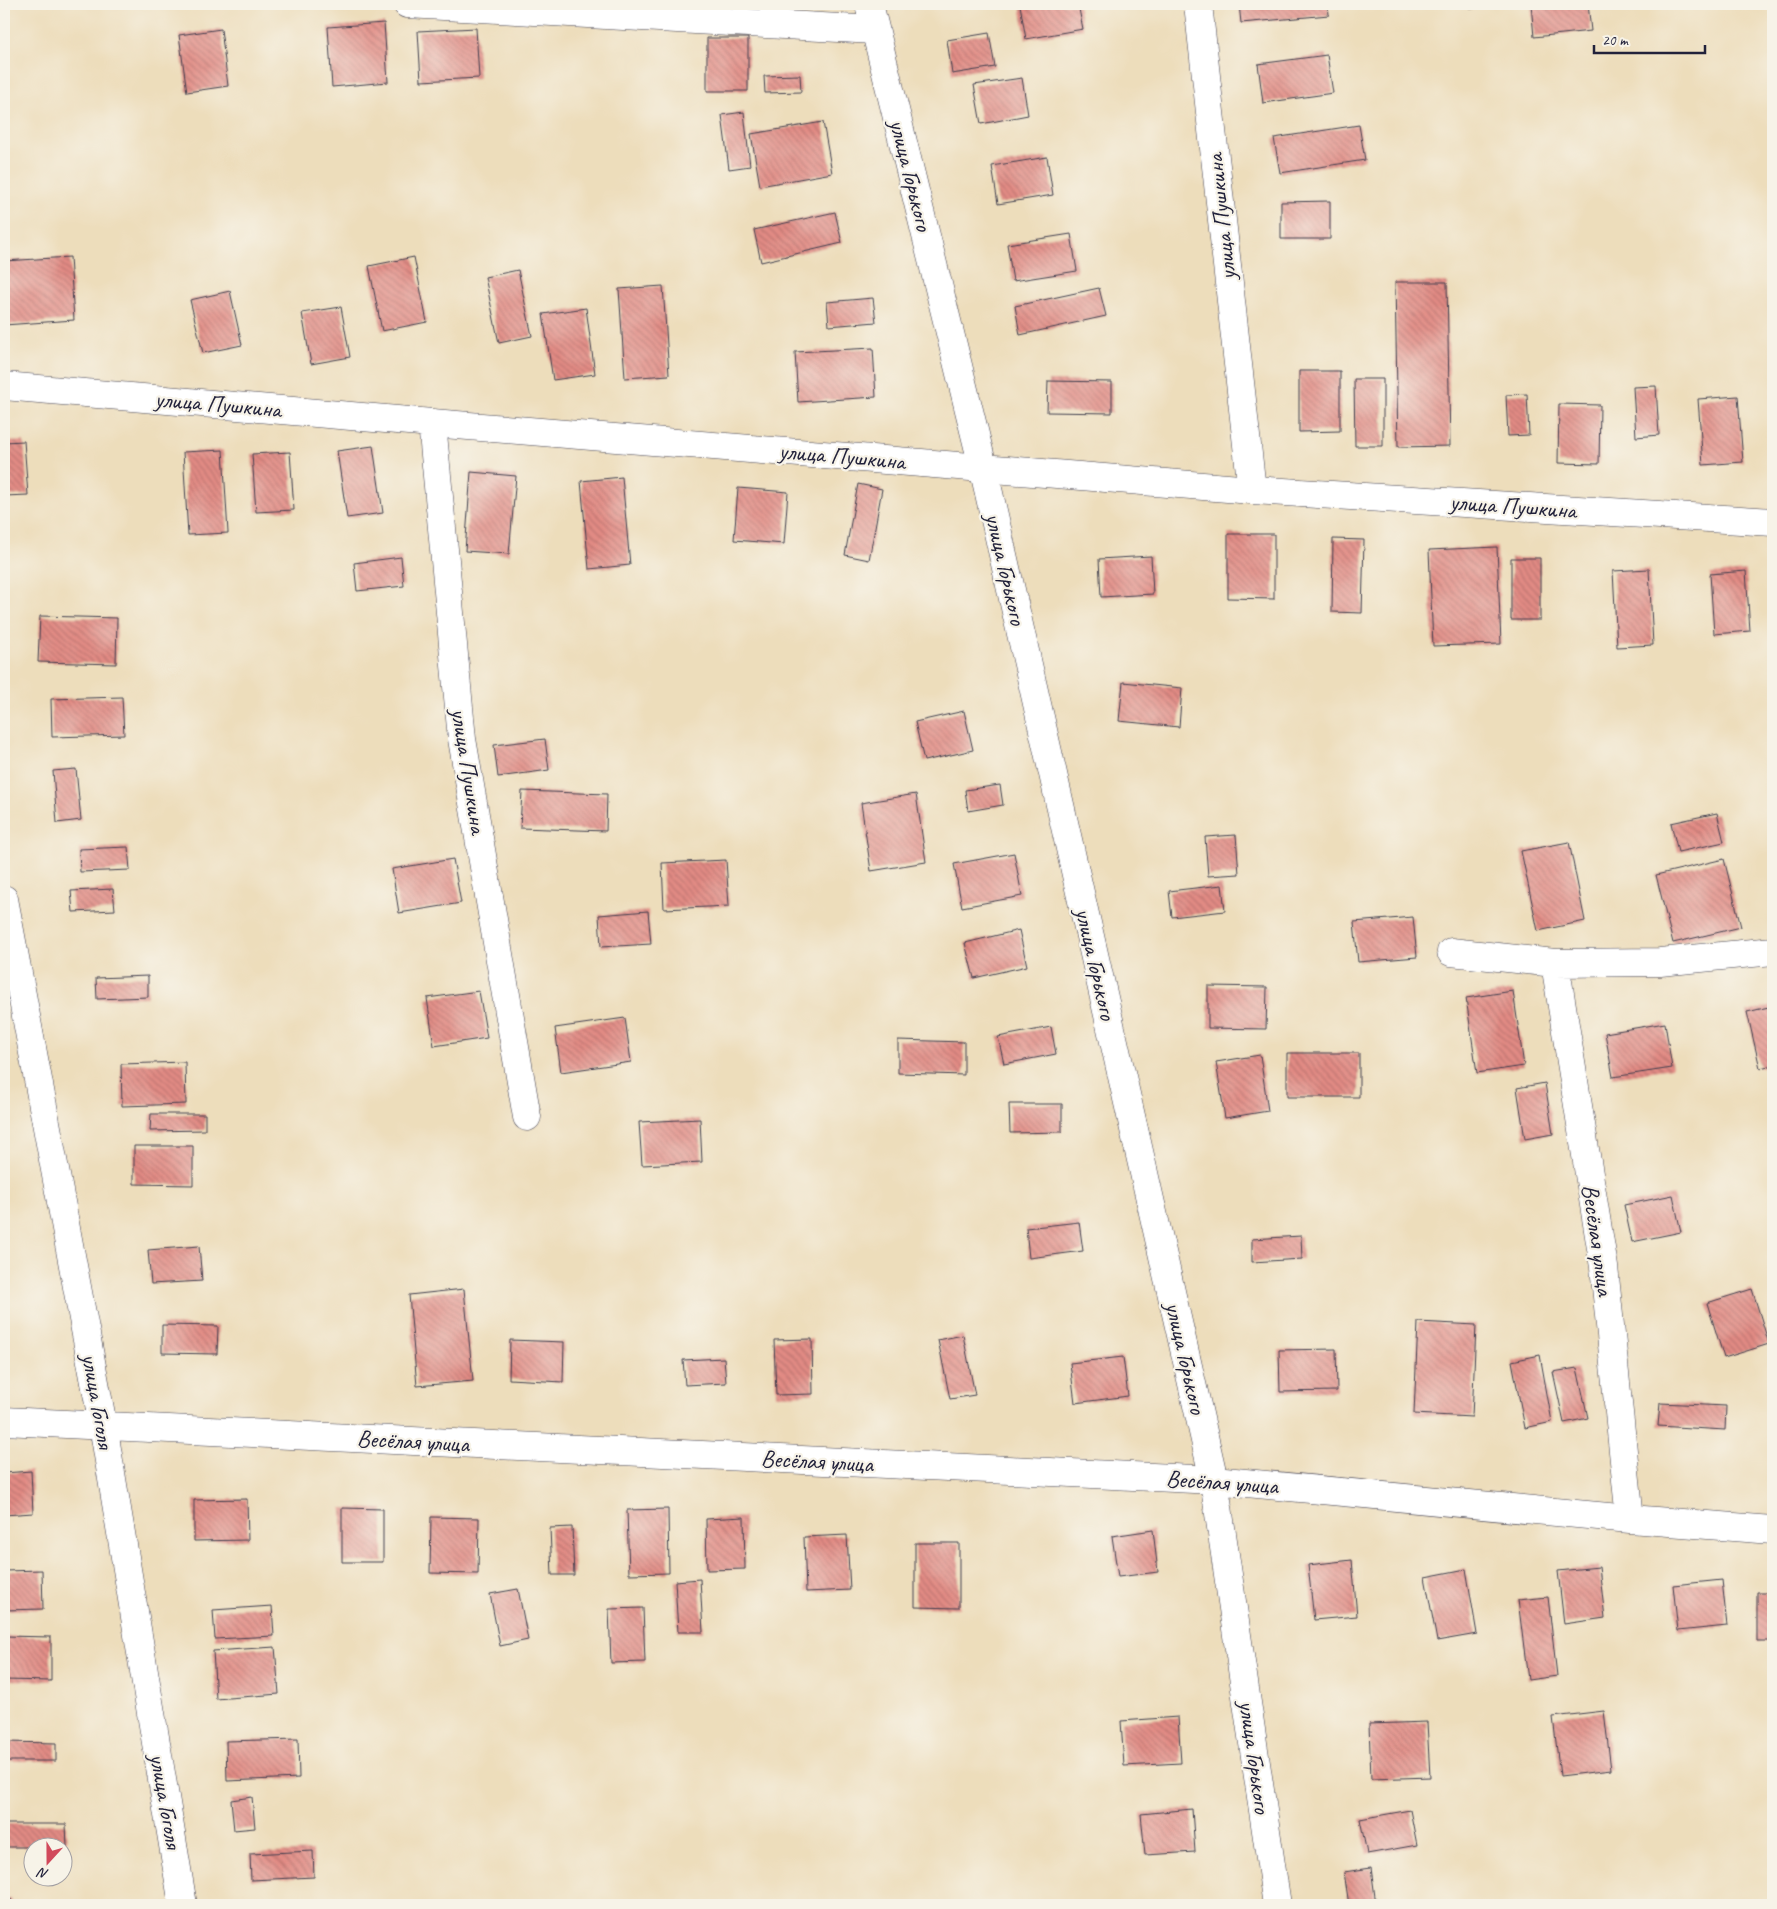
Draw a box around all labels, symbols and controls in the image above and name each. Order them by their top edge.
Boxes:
scale bar [1594,22,1706,54]
text: 20 m [1602,31,1629,50]
street label: улица Горького [882,114,940,235]
street label: улица Пушкина [1199,150,1243,284]
street label: улица Пушкина [152,383,285,425]
street label: улица Пушкина [776,435,909,477]
street label: улица Пушкина [1447,486,1579,526]
street label: улица Горького [978,508,1034,629]
street label: улица Пушкина [444,704,494,838]
street label: улица Горького [1068,903,1124,1024]
street label: Весёлая улица [1575,1182,1621,1299]
street label: улица Горького [1158,1297,1214,1418]
street label: улица Гоголя [75,1349,121,1453]
street label: Весёлая улица [356,1423,471,1459]
street label: Весёлая улица [760,1443,875,1479]
street label: Весёлая улица [1165,1463,1280,1501]
street label: улица Горького [1232,1697,1278,1817]
street label: улица Гоголя [143,1749,189,1853]
north arrow [22,1836,72,1886]
text: N [34,1863,51,1883]

